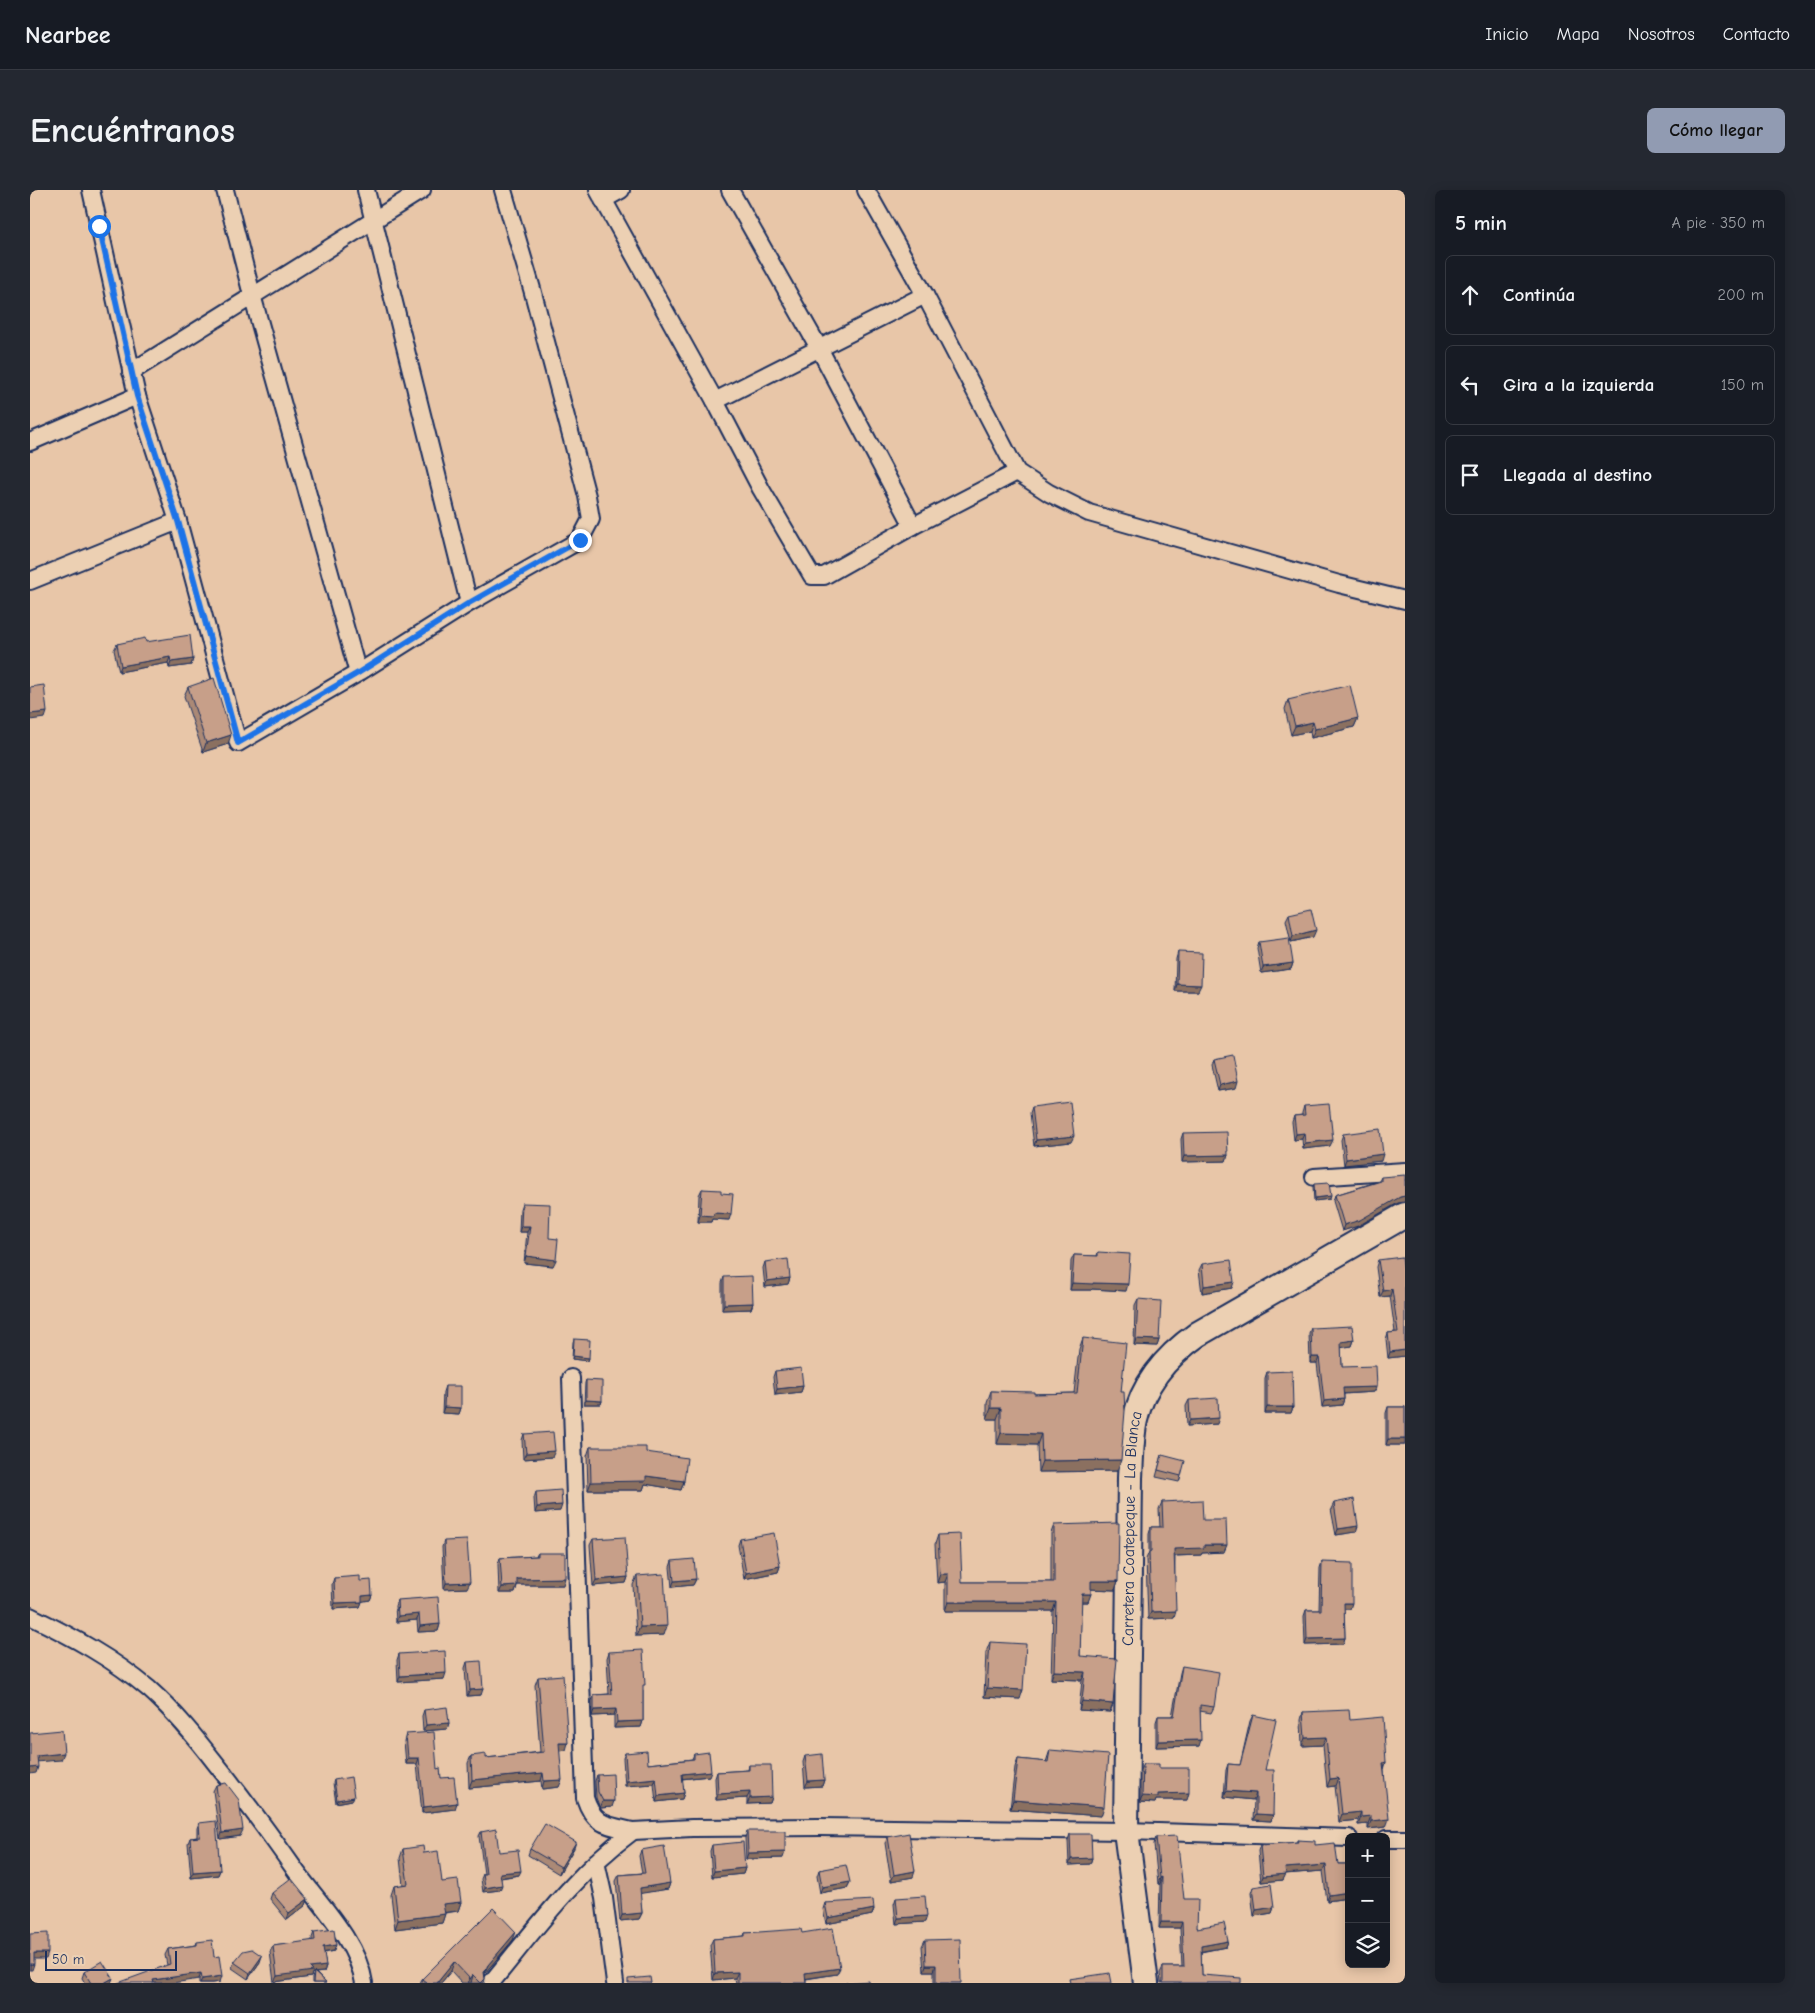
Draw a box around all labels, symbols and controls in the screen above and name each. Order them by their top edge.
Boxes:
text: Nearbee [25,21,110,49]
text: Inicio [1485,24,1529,45]
text: Mapa [1557,24,1600,45]
text: Nosotros [1628,24,1695,45]
text: Contacto [1723,24,1790,45]
button: Cómo llegar [1647,108,1785,153]
text: Encuéntranos [30,110,235,151]
text: 5 min [1455,211,1507,235]
text: A pie · 350 m [1672,214,1765,232]
route start [88,215,111,238]
icon: ahead [1456,281,1484,309]
text: Continúa [1503,284,1575,306]
text: 200 m [1718,286,1764,304]
icon: left [1456,371,1484,399]
text: Gira a la izquierda [1503,374,1654,396]
text: 150 m [1721,376,1764,394]
icon: arrive [1456,461,1484,489]
text: Llegada al destino [1503,464,1652,486]
route end [569,529,592,552]
street label: Carretera Coatepeque - La Blanca [1119,1409,1146,1646]
map controls [1345,1833,1390,1968]
button: + [1345,1833,1390,1878]
button: − [1345,1878,1390,1923]
button: layers [1345,1923,1390,1968]
scale bar [45,1948,178,1971]
text: 50 m [52,1951,84,1968]

